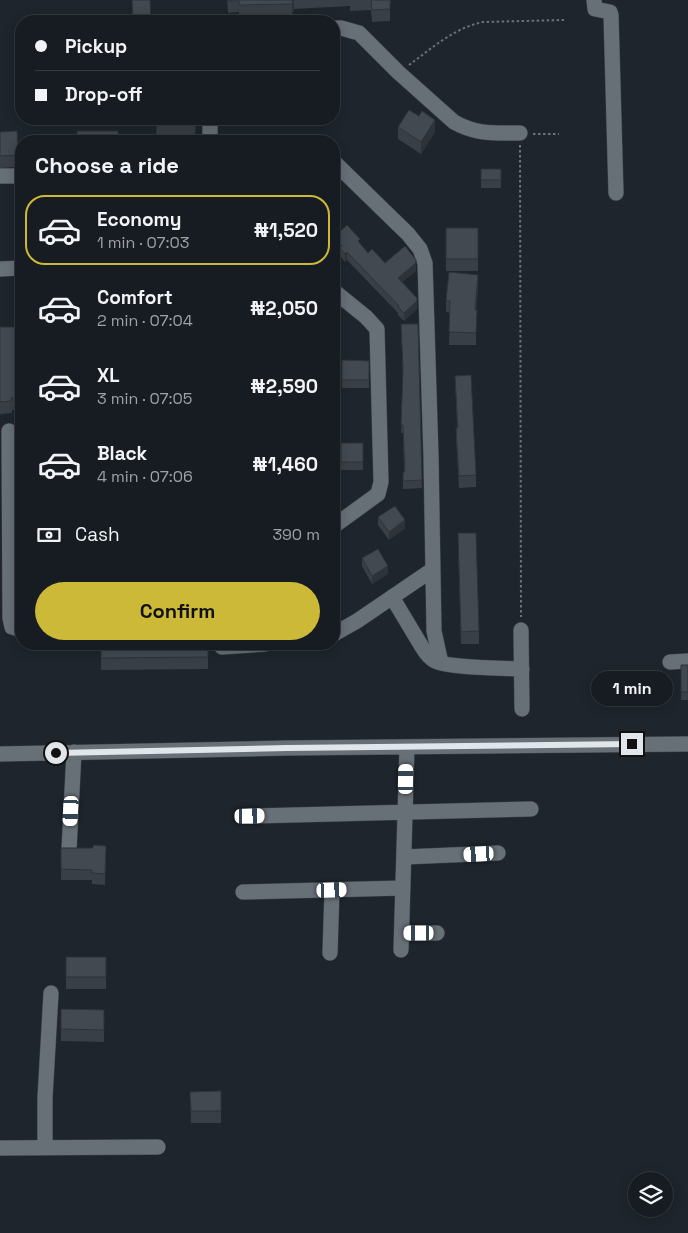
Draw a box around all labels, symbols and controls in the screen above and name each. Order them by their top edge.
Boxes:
text: Pickup [65,34,127,59]
text: Drop-off [65,82,143,107]
text: Choose a ride [35,151,179,179]
text: Economy [97,207,181,232]
icon: car [37,208,82,253]
text: ₦1,520 [254,218,318,243]
text: 1 min · 07:03 [97,232,189,253]
text: Comfort [97,285,173,310]
icon: car [37,286,82,331]
text: ₦2,050 [250,296,318,321]
text: 2 min · 07:04 [97,310,193,331]
text: XL [97,363,120,388]
icon: car [37,364,82,409]
text: ₦2,590 [250,374,318,399]
text: 3 min · 07:05 [97,388,192,409]
text: Black [97,441,147,466]
icon: car [37,442,82,487]
text: ₦1,460 [252,452,318,477]
text: 4 min · 07:06 [97,466,193,487]
icon: cash [35,521,63,549]
text: Cash [75,522,120,547]
text: 390 m [272,524,320,545]
button: Confirm [35,582,320,640]
callout: 1 min [591,672,673,706]
text: 1 min [612,678,652,699]
route end [621,733,643,755]
route start [45,742,67,764]
car [398,764,413,794]
car [62,796,79,826]
car [234,808,265,824]
car [463,846,494,862]
car [316,882,347,898]
car [404,926,434,941]
map controls [628,1172,673,1217]
button: layers [628,1172,673,1217]

